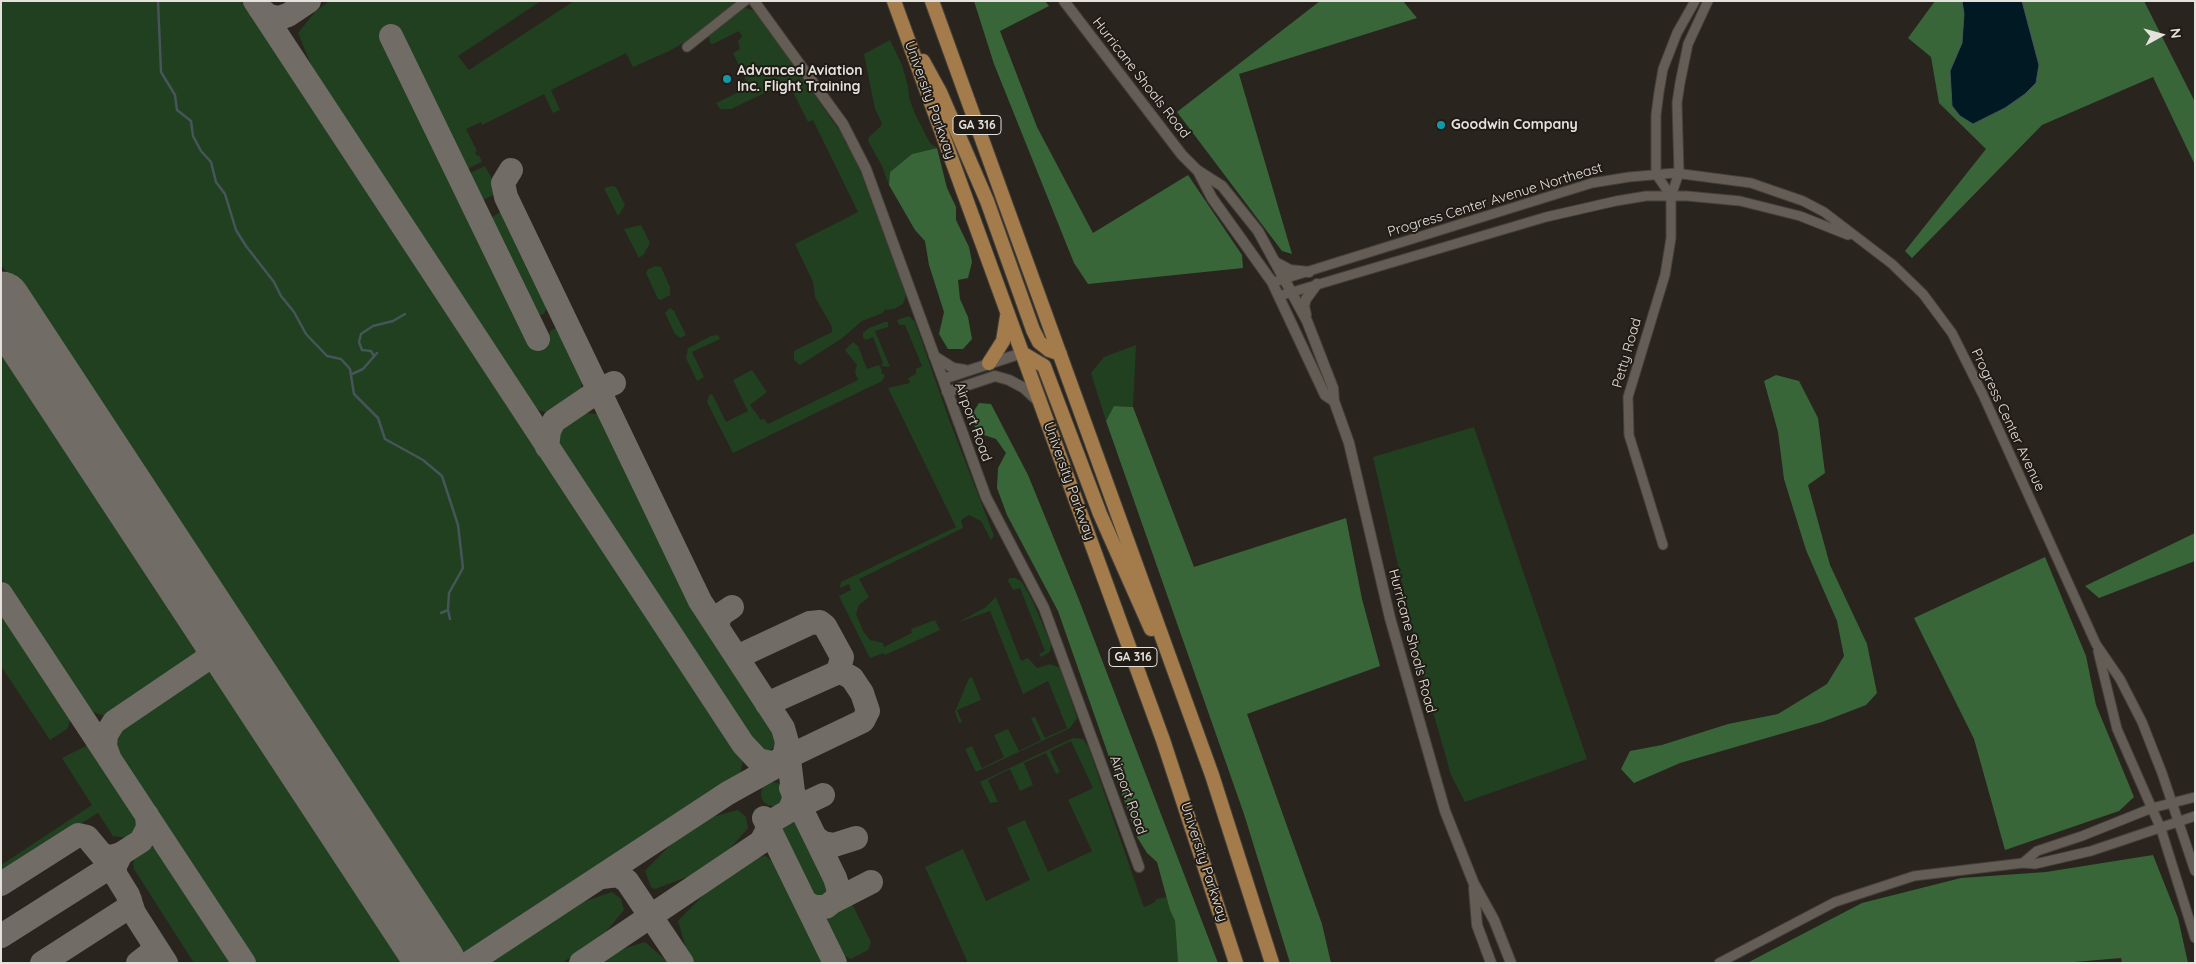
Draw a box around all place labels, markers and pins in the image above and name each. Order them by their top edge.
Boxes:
place label: Advanced Aviation Inc. Flight Training [737,63,863,95]
marker: Advanced Aviation Inc. Flight Training [721,73,733,85]
place label: Goodwin Company [1451,117,1578,133]
marker: Goodwin Company [1435,119,1447,131]

